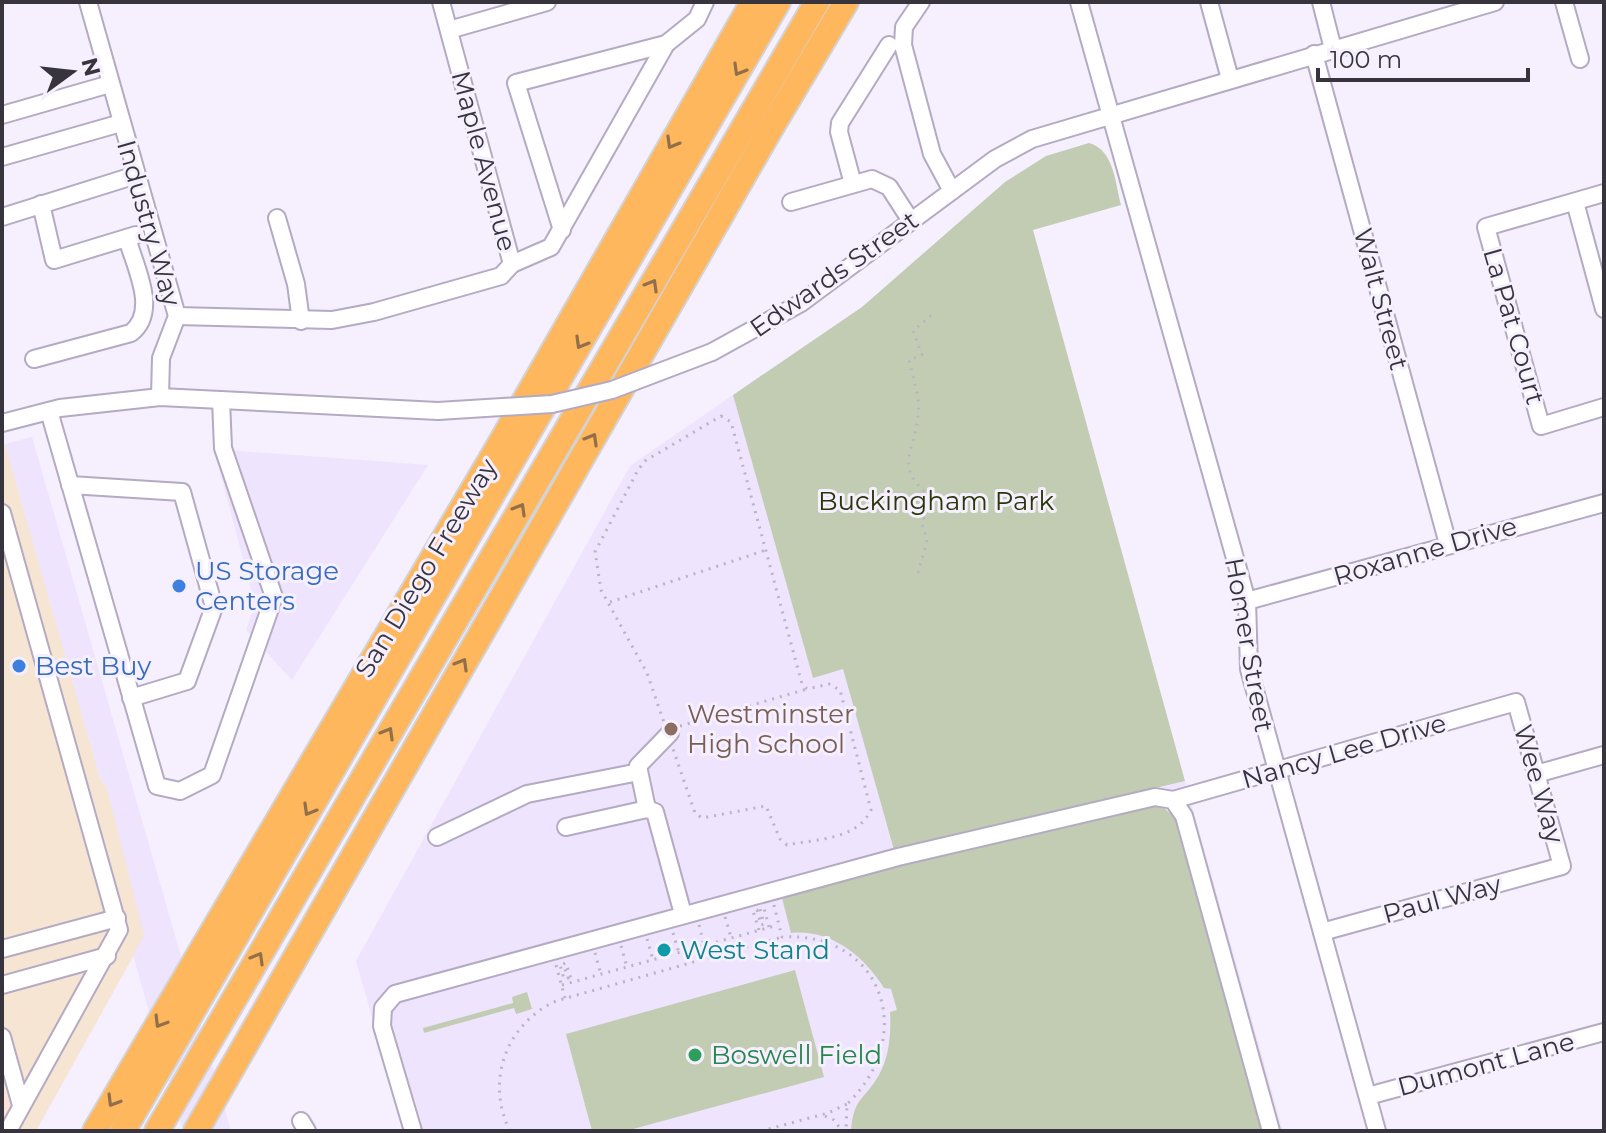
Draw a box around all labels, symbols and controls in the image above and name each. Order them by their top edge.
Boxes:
north arrow [32,32,112,112]
scale bar [1318,32,1528,82]
text: 100 m [1330,45,1402,74]
text: N [75,55,106,79]
one-way arrow [733,61,749,75]
street label: Maple Avenue [445,67,523,255]
one-way arrow [666,134,682,148]
street label: Industry Way [110,136,188,311]
street label: Edwards Street [744,204,924,344]
street label: Walt Street [1347,225,1415,373]
street label: La Pat Court [1476,244,1552,408]
one-way arrow [642,279,658,294]
one-way arrow [575,334,591,349]
one-way arrow [582,433,598,447]
street label: San Diego Freeway [348,452,504,683]
park label: Buckingham Park [818,485,1055,517]
one-way arrow [510,503,526,518]
street label: Roxanne Drive [1330,510,1520,592]
place label: US Storage Centers [195,555,339,617]
street label: Homer Street [1218,555,1280,735]
marker: US Storage Centers [170,577,188,595]
place label: Best Buy [35,650,152,682]
marker: Best Buy [10,657,28,675]
one-way arrow [452,658,468,673]
place label: Westminster High School [687,698,854,760]
street label: Nancy Lee Drive [1238,707,1450,795]
marker: Westminster High School [662,720,680,738]
street label: Wee Way [1507,721,1571,848]
one-way arrow [378,727,394,742]
one-way arrow [303,801,319,816]
street label: Paul Way [1379,868,1506,930]
place label: West Stand [680,934,830,966]
marker: West Stand [655,941,673,959]
one-way arrow [248,952,264,967]
one-way arrow [154,1013,170,1028]
street label: Dumont Lane [1394,1025,1578,1103]
place label: Boswell Field [711,1039,882,1071]
marker: Boswell Field [686,1046,704,1064]
one-way arrow [107,1092,123,1107]

